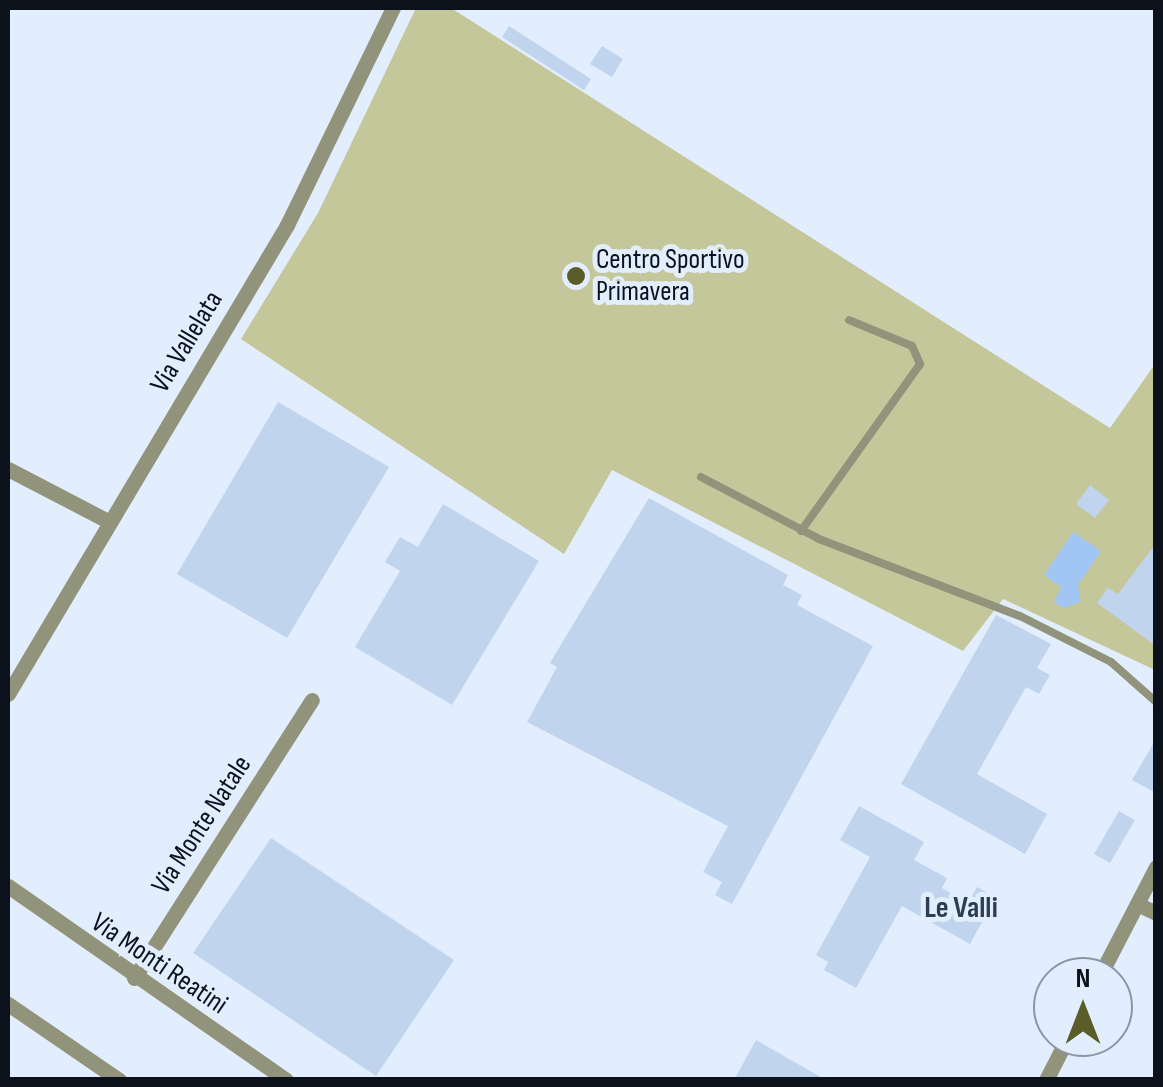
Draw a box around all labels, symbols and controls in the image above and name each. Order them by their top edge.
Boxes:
place label: Centro Sportivo Primavera [596,243,745,309]
marker: Centro Sportivo Primavera [565,265,587,287]
street label: Via Vallelata [144,285,230,399]
street label: Via Monte Natale [145,750,259,900]
district label: Le Valli [924,890,998,926]
street label: Via Monti Reatini [84,906,234,1022]
north arrow [1033,957,1133,1057]
text: N [1076,962,1090,995]

